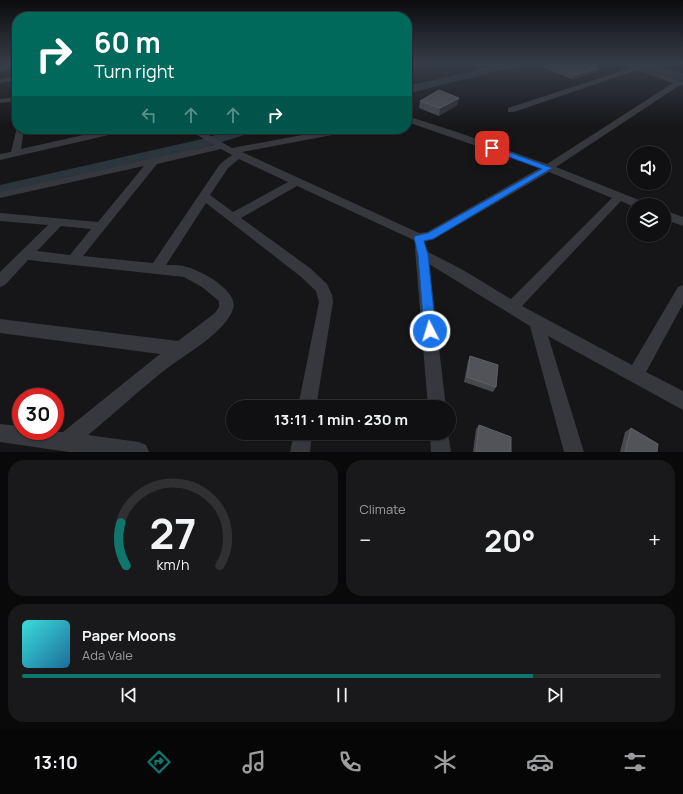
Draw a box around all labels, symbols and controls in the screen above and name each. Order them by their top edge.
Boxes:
text: 60 m [94,23,161,61]
icon: right [28,28,80,80]
text: Turn right [94,59,175,83]
icon: left [138,104,160,126]
icon: ahead [180,104,202,126]
icon: ahead [222,104,244,126]
icon: right [264,104,286,126]
pin [475,131,509,165]
icon: arrive [481,137,503,159]
map controls [627,146,671,242]
button: sound [627,146,671,190]
button: layers [627,198,671,242]
position arrow [409,310,451,352]
speed limit sign: 30 [12,388,64,440]
text: 13:11 · 1 min · 230 m [274,409,408,430]
text: Climate [360,500,406,518]
text: 27 [149,505,196,561]
text: 20° [484,520,535,561]
text: − [360,525,371,555]
text: + [648,525,661,555]
text: km/h [156,555,189,574]
text: Paper Moons [82,625,176,646]
text: Ada Vale [82,646,133,664]
icon: previous [118,684,140,706]
icon: pause [331,684,353,706]
icon: next [544,684,566,706]
icon: directions [145,748,173,776]
icon: music [240,748,268,776]
icon: phone [336,748,364,776]
icon: climate [431,748,459,776]
icon: car [526,748,554,776]
icon: filters [621,748,649,776]
text: 13:10 [34,750,78,774]

